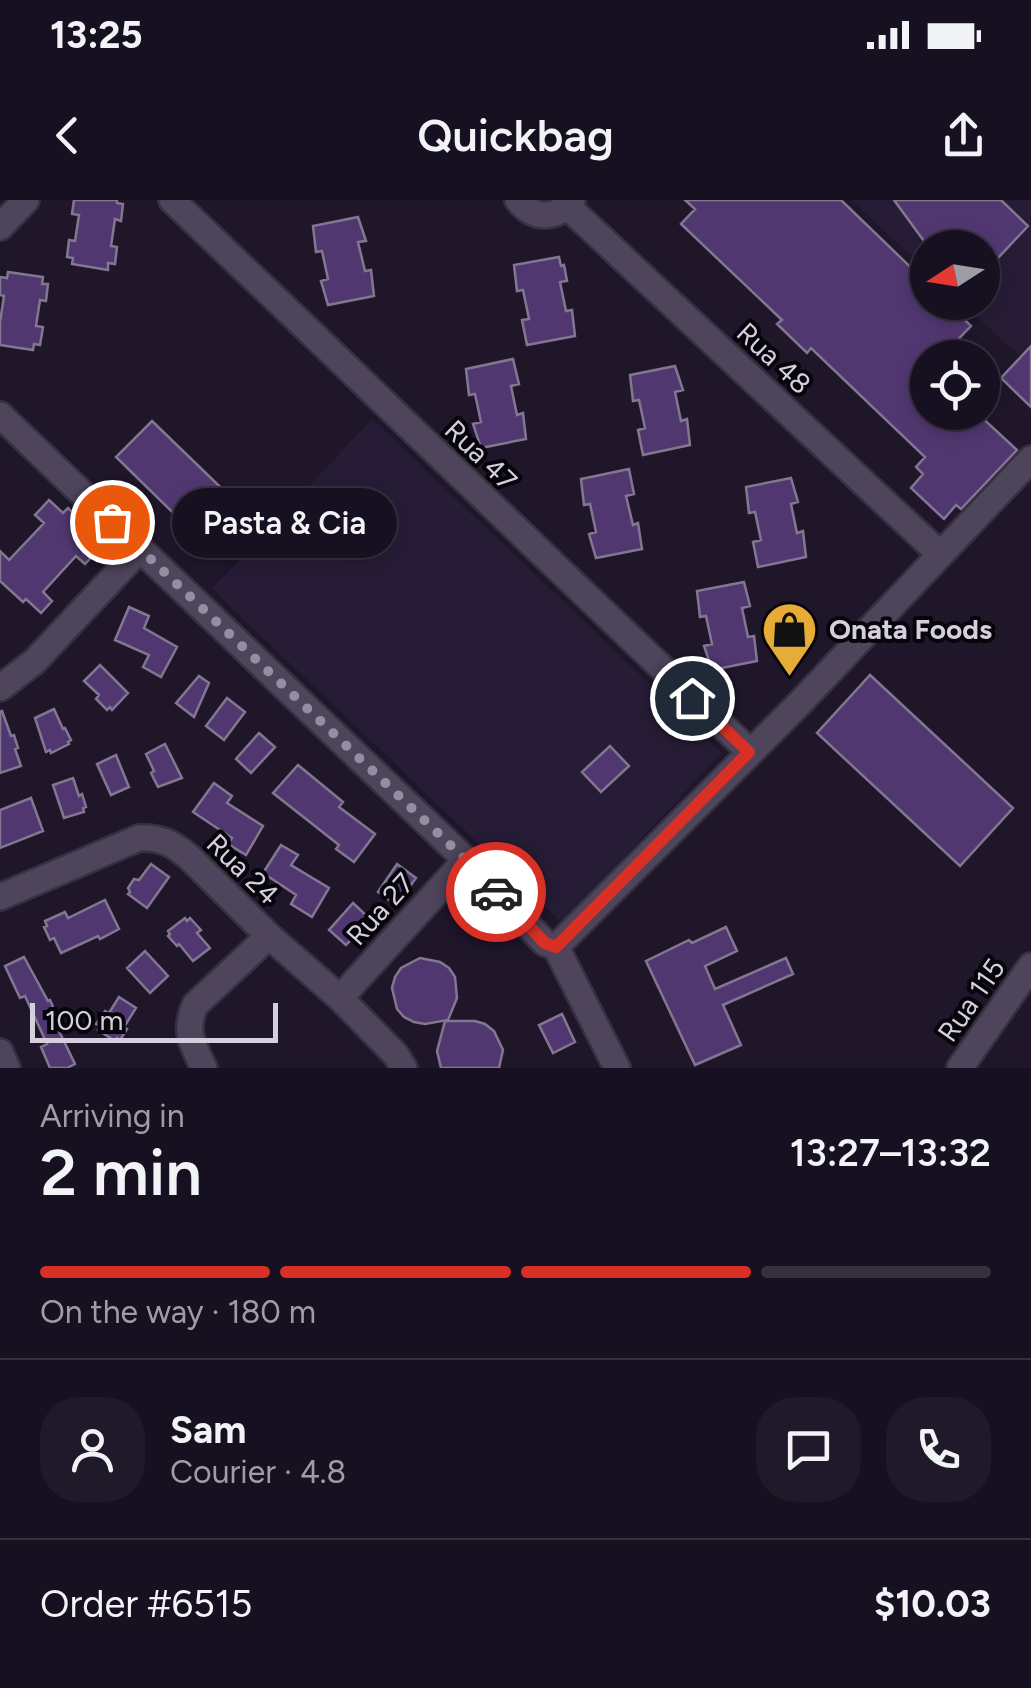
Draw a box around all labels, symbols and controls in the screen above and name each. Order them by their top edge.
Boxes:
text: 13:25 [50,12,143,58]
icon: back [40,108,95,163]
text: Quickbag [417,108,614,162]
icon: share [936,108,991,163]
north arrow [910,230,1000,320]
map controls [910,230,1000,430]
street label: Rua 48 [730,315,818,401]
button: locate [910,340,1000,430]
street label: Rua 47 [438,413,524,497]
pin [70,480,155,565]
callout: Pasta & Cia [172,487,397,557]
icon: bag [85,495,140,550]
text: Pasta & Cia [203,504,366,542]
shop icon: Onata Foods [760,599,820,678]
place label: Onata Foods [829,612,992,646]
pin [650,656,735,741]
icon: home [665,671,720,726]
street label: Rua 24 [200,826,286,912]
courier [446,842,546,942]
icon: car [469,865,524,920]
street label: Rua 27 [339,866,421,952]
street label: Rua 115 [930,952,1012,1048]
scale bar [30,998,278,1043]
text: 100 m [45,1003,123,1037]
text: Arriving in [40,1097,185,1135]
text: 13:27–13:32 [790,1130,991,1176]
text: 2 min [40,1133,202,1211]
text: On the way · 180 m [40,1293,316,1331]
button: person [40,1397,145,1502]
button: chat [756,1397,861,1502]
button: phone [886,1397,991,1502]
text: Sam [170,1407,246,1453]
text: Courier · 4.8 [170,1453,346,1491]
text: Order #6515 [40,1581,252,1627]
text: $10.03 [874,1581,991,1627]

